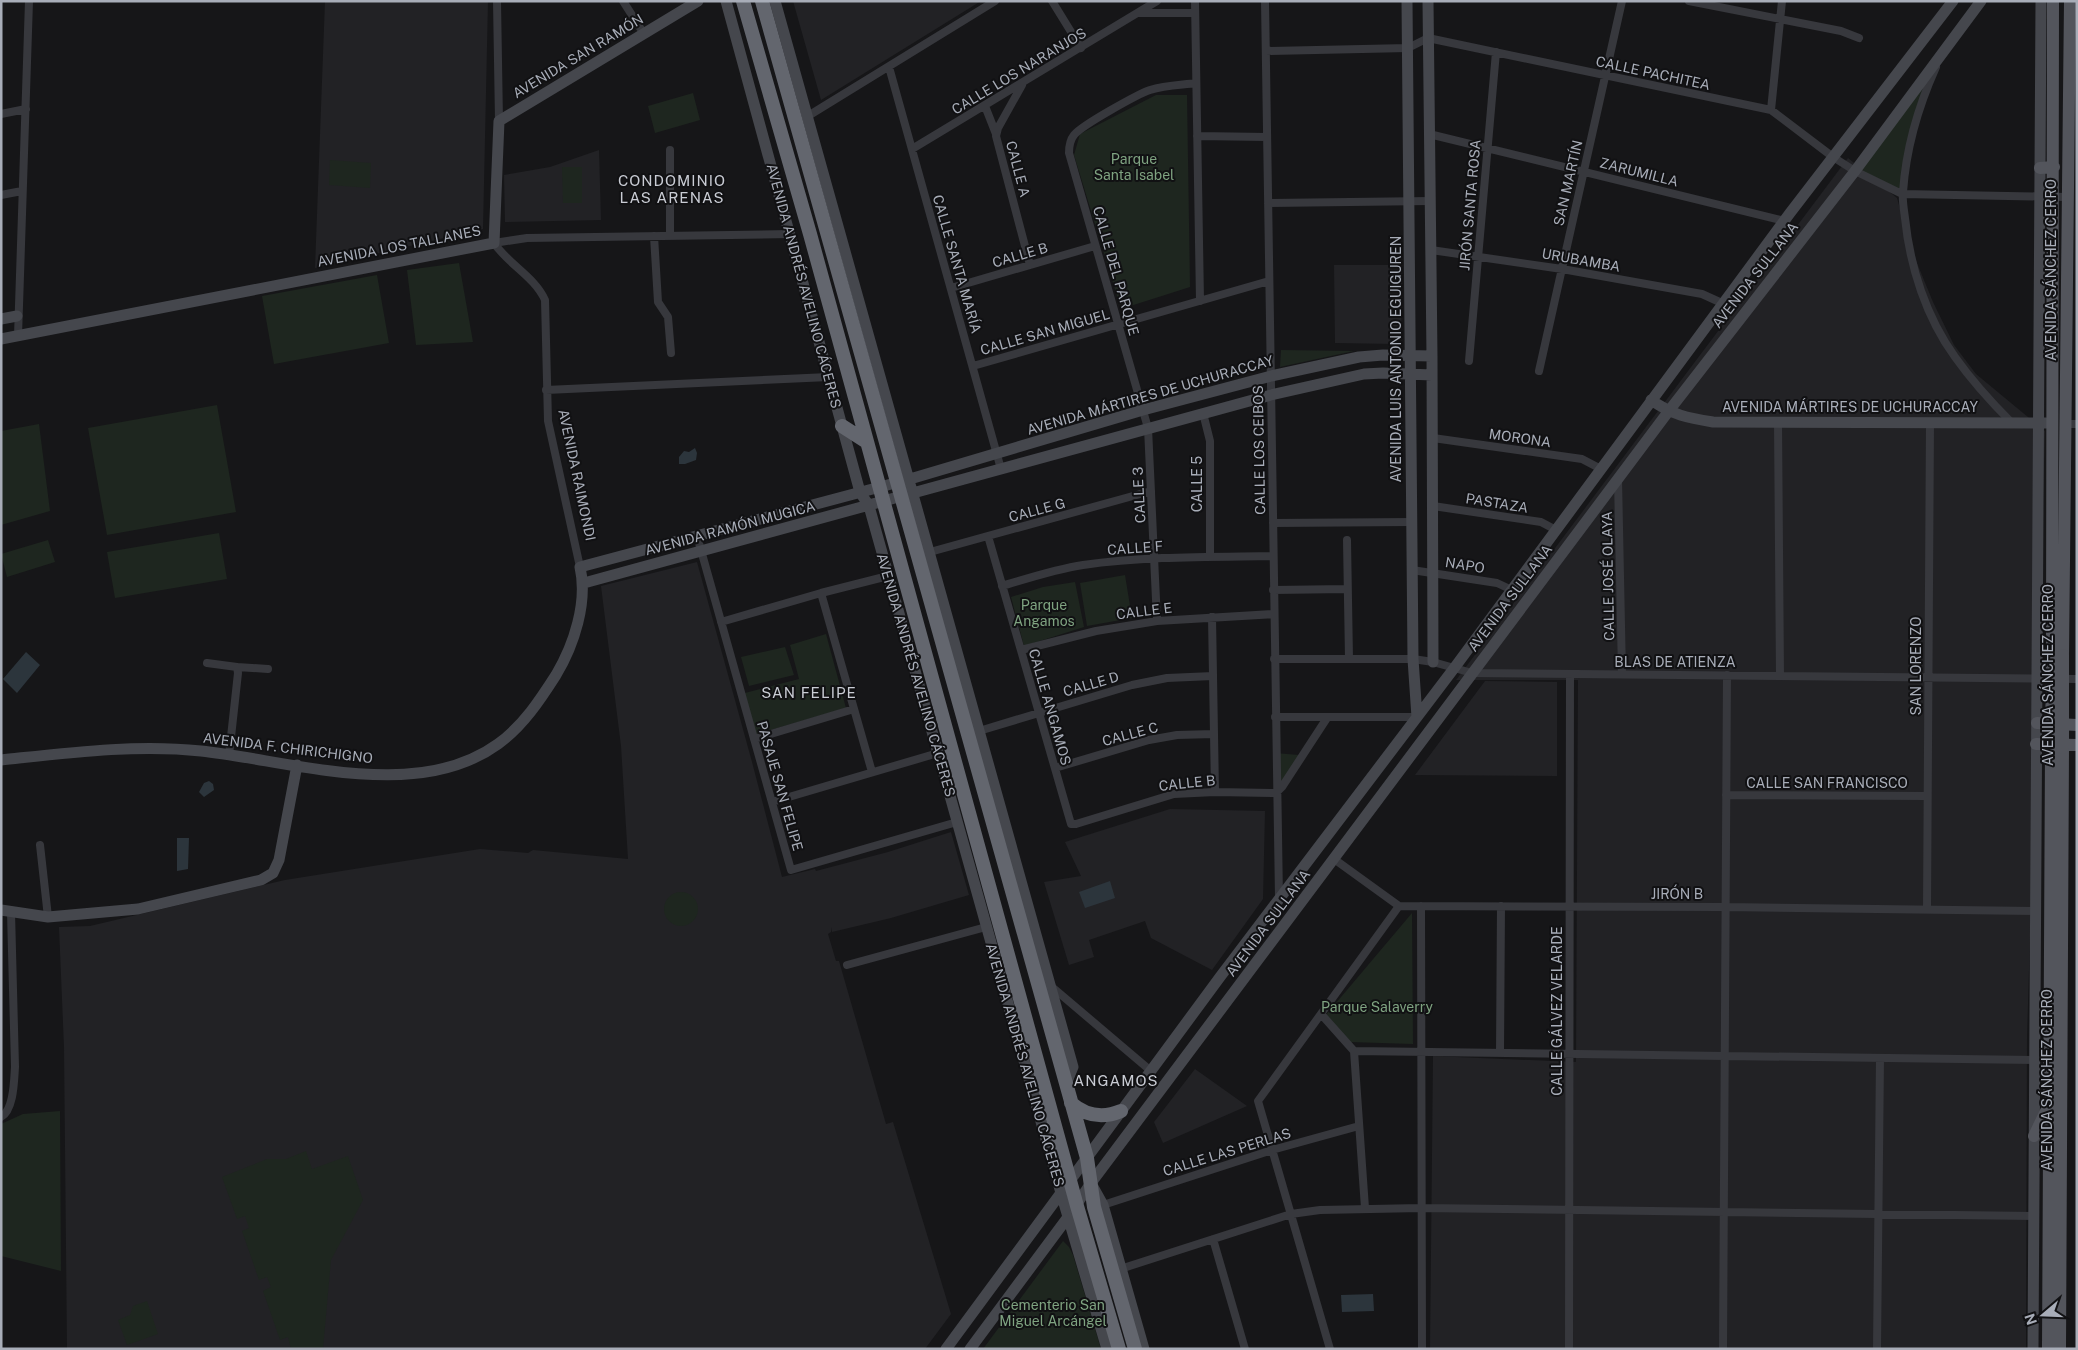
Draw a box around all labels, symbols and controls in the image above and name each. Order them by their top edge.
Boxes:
street label: AVENIDA SAN RAMÓN [509,9,646,101]
street label: CALLE LOS NARANJOS [949,24,1089,118]
street label: CALLE PACHITEA [1594,53,1712,93]
street label: JIRÓN SANTA ROSA [1454,138,1484,271]
street label: SAN MARTÍN [1549,138,1586,227]
street label: CALLE A [1003,139,1033,199]
park label: Parque Santa Isabel [1094,151,1174,183]
street label: ZARUMILLA [1598,154,1680,190]
street label: AVENIDA ANDRÉS AVELINO CÁCERES [764,162,845,410]
district label: CONDOMINIO LAS ARENAS [618,172,726,206]
street label: AVENIDA SÁNCHEZ CERRO [2042,179,2059,361]
street label: CALLE SANTA MARÍA [930,193,985,335]
street label: CALLE DEL PARQUE [1090,205,1142,337]
street label: AVENIDA SULLANA [1709,219,1801,331]
street label: AVENIDA LOS TALLANES [316,222,482,270]
street label: AVENIDA LUIS ANTONIO EGUIGUREN [1388,236,1404,482]
street label: CALLE B [990,239,1050,271]
street label: URUBAMBA [1540,245,1622,275]
street label: CALLE SAN MIGUEL [978,306,1112,358]
street label: AVENIDA MÁRTIRES DE UCHURACCAY [1025,351,1276,438]
street label: CALLE LOS CEIBOS [1250,385,1268,515]
street label: AVENIDA MÁRTIRES DE UCHURACCAY [1722,398,1978,415]
street label: AVENIDA RAIMONDI [555,408,599,542]
street label: MORONA [1488,426,1552,450]
street label: CALLE 5 [1189,456,1205,512]
street label: CALLE 3 [1130,466,1148,524]
street label: PASTAZA [1465,490,1529,516]
street label: CALLE G [1007,495,1067,525]
street label: AVENIDA RAMÓN MUGICA [643,496,817,558]
street label: CALLE JOSÉ OLAYA [1598,511,1617,641]
street label: CALLE F [1107,538,1163,558]
street label: AVENIDA SULLANA [1465,541,1555,655]
street label: AVENIDA ANDRÉS AVELINO CÁCERES [873,551,959,799]
street label: NAPO [1444,554,1486,576]
street label: AVENIDA SÁNCHEZ CERRO [2039,584,2056,766]
park label: Parque Angamos [1013,597,1075,629]
street label: CALLE E [1115,600,1173,622]
street label: SAN LORENZO [1908,616,1924,716]
street label: CALLE ANGAMOS [1026,647,1074,767]
street label: BLAS DE ATIENZA [1614,654,1736,670]
street label: CALLE D [1061,668,1121,700]
district label: SAN FELIPE [761,684,857,701]
street label: PASAJE SAN FELIPE [754,719,806,853]
street label: CALLE C [1100,719,1160,749]
street label: AVENIDA F. CHIRICHIGNO [202,730,374,766]
street label: CALLE B [1158,772,1216,794]
street label: CALLE SAN FRANCISCO [1746,775,1908,791]
street label: AVENIDA SULLANA [1223,866,1313,980]
street label: JIRÓN B [1651,884,1703,902]
street label: CALLE GÁLVEZ VELARDE [1548,926,1565,1096]
street label: AVENIDA ANDRÉS AVELINO CÁCERES [982,941,1068,1189]
street label: AVENIDA SÁNCHEZ CERRO [2038,989,2055,1171]
park label: Parque Salaverry [1321,999,1433,1015]
district label: ANGAMOS [1074,1072,1158,1089]
street label: CALLE LAS PERLAS [1161,1125,1293,1179]
north arrow [2018,1290,2068,1340]
park label: Cementerio San Miguel Arcángel [999,1297,1107,1329]
text: N [2021,1311,2040,1327]

